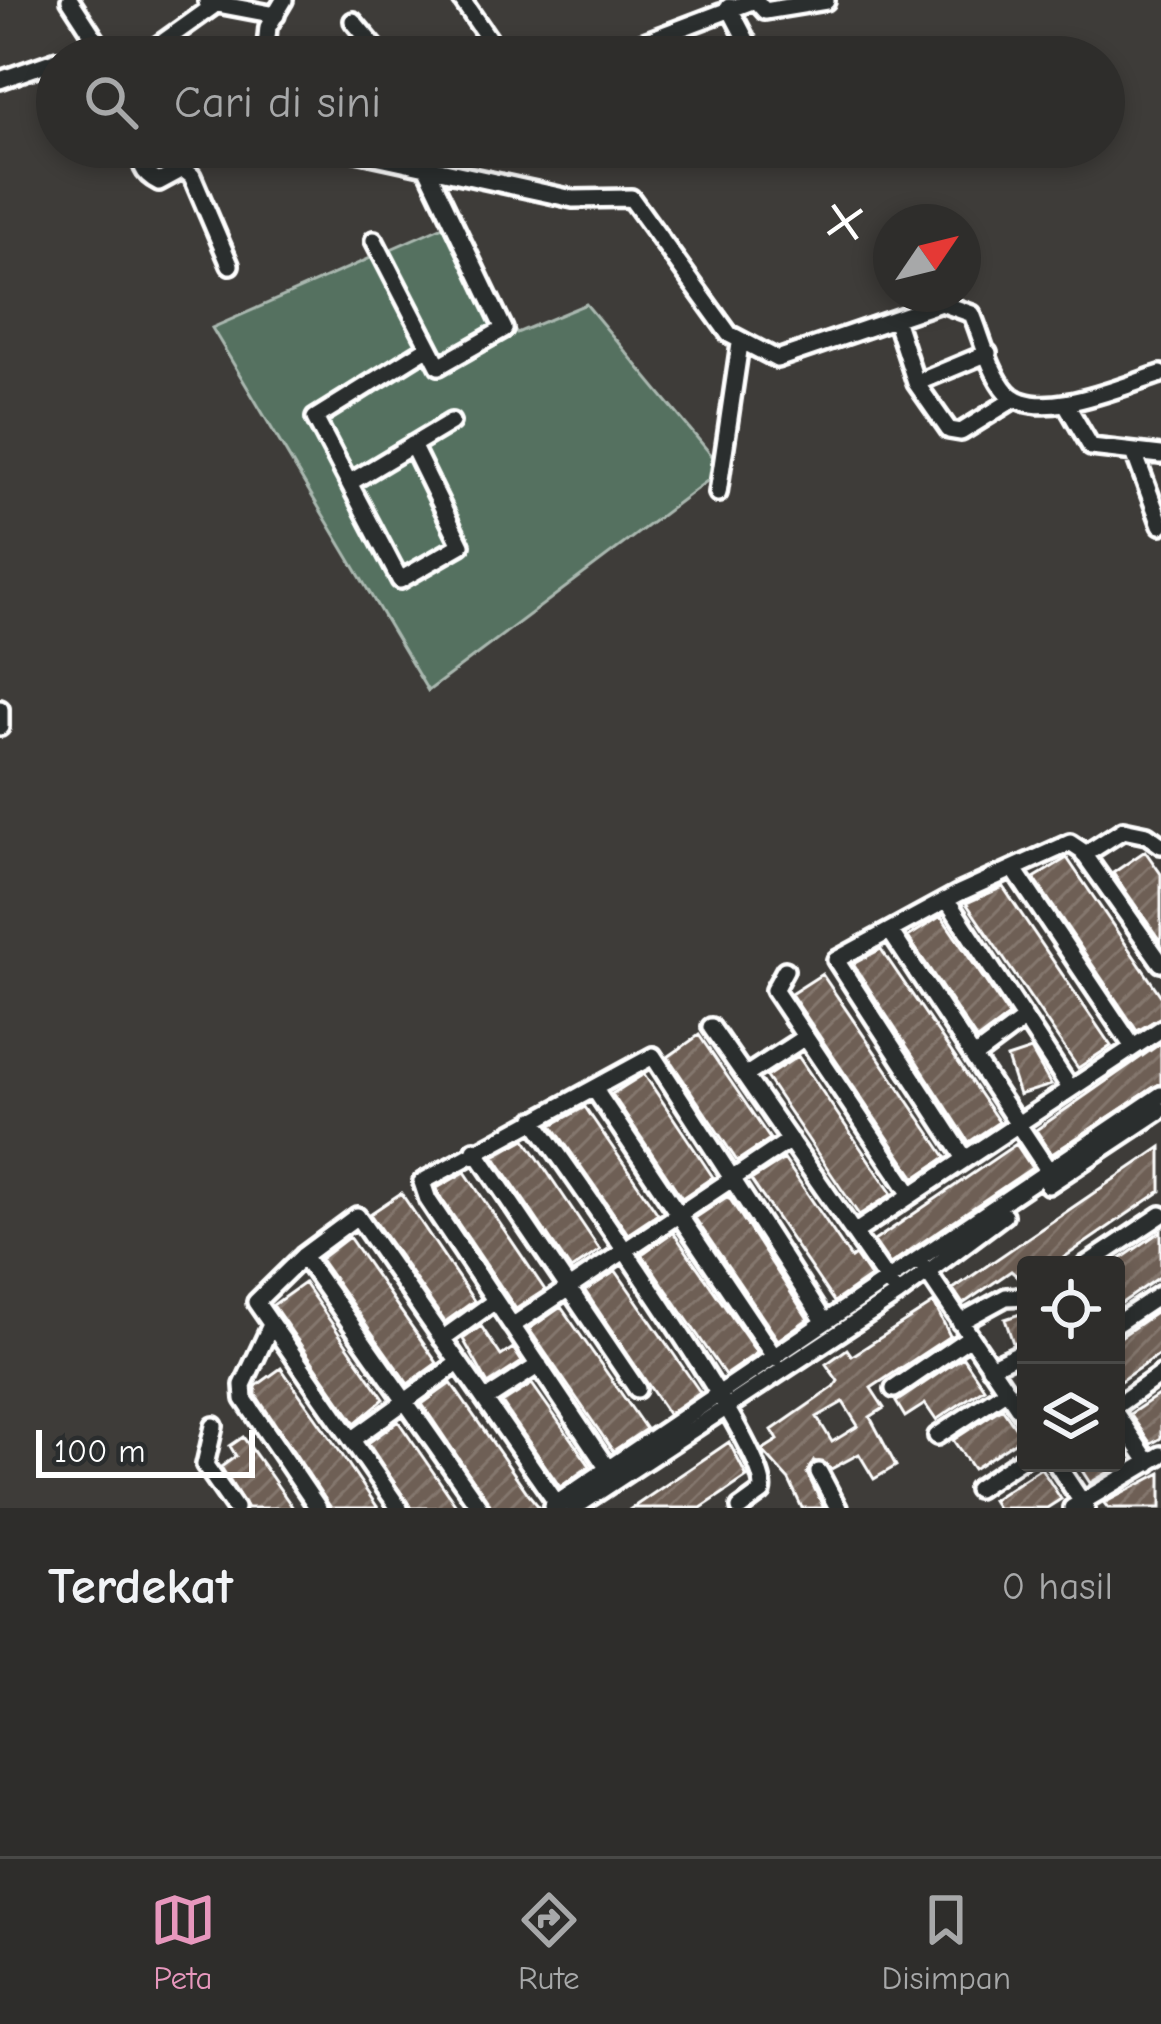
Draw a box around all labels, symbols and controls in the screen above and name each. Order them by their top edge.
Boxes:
search box [36,36,1125,168]
icon: search [78,69,144,135]
text: Cari di sini [174,76,381,128]
north arrow [873,204,981,312]
map controls [1017,1256,1125,1472]
button: locate [1017,1256,1125,1364]
button: layers [1017,1364,1125,1472]
scale bar [36,1424,255,1477]
text: 100 m [54,1432,146,1470]
text: Terdekat [48,1557,233,1616]
text: 0 hasil [1002,1564,1113,1609]
tab: Peta [150,1887,216,1997]
tab: Rute [516,1887,582,1997]
tab: Disimpan [882,1887,1011,1997]

